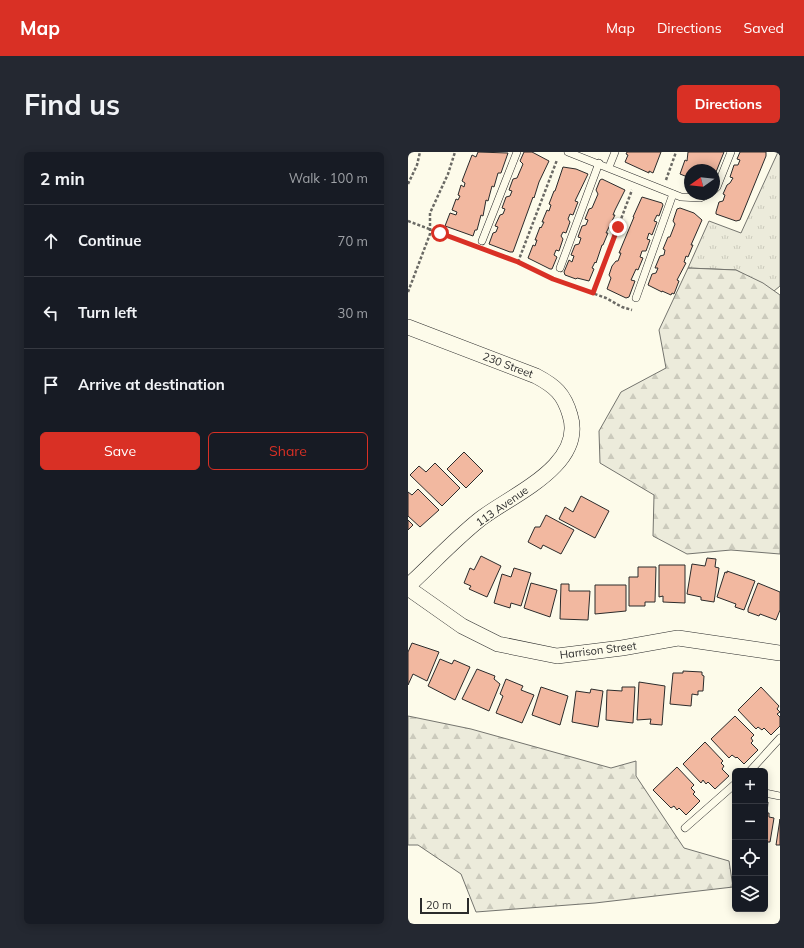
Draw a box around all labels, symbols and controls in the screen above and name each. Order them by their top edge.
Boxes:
text: Map [20,16,60,40]
text: Map [606,19,635,37]
text: Directions [657,19,722,37]
text: Saved [744,19,784,37]
button: Directions [677,85,780,123]
text: Find us [24,87,120,122]
north arrow [684,164,720,200]
text: 2 min [40,168,85,189]
text: Walk · 100 m [289,170,368,186]
route end [609,218,627,236]
route start [431,224,449,242]
icon: ahead [40,230,62,252]
text: Continue [78,231,141,250]
text: 70 m [338,233,368,249]
icon: left [40,302,62,324]
text: Turn left [78,303,137,322]
text: 30 m [338,305,368,321]
street label: 230 Street [481,349,535,381]
icon: arrive [40,374,62,396]
text: Arrive at destination [78,375,225,394]
button: Save [40,432,200,470]
button: Share [208,432,368,470]
street label: 113 Avenue [473,483,531,529]
street label: Harrison Street [559,638,637,662]
map controls [732,768,768,912]
button: + [732,768,768,804]
button: − [732,804,768,840]
button: locate [732,840,768,876]
button: layers [732,876,768,912]
scale bar [420,896,469,915]
text: 20 m [426,898,452,912]

